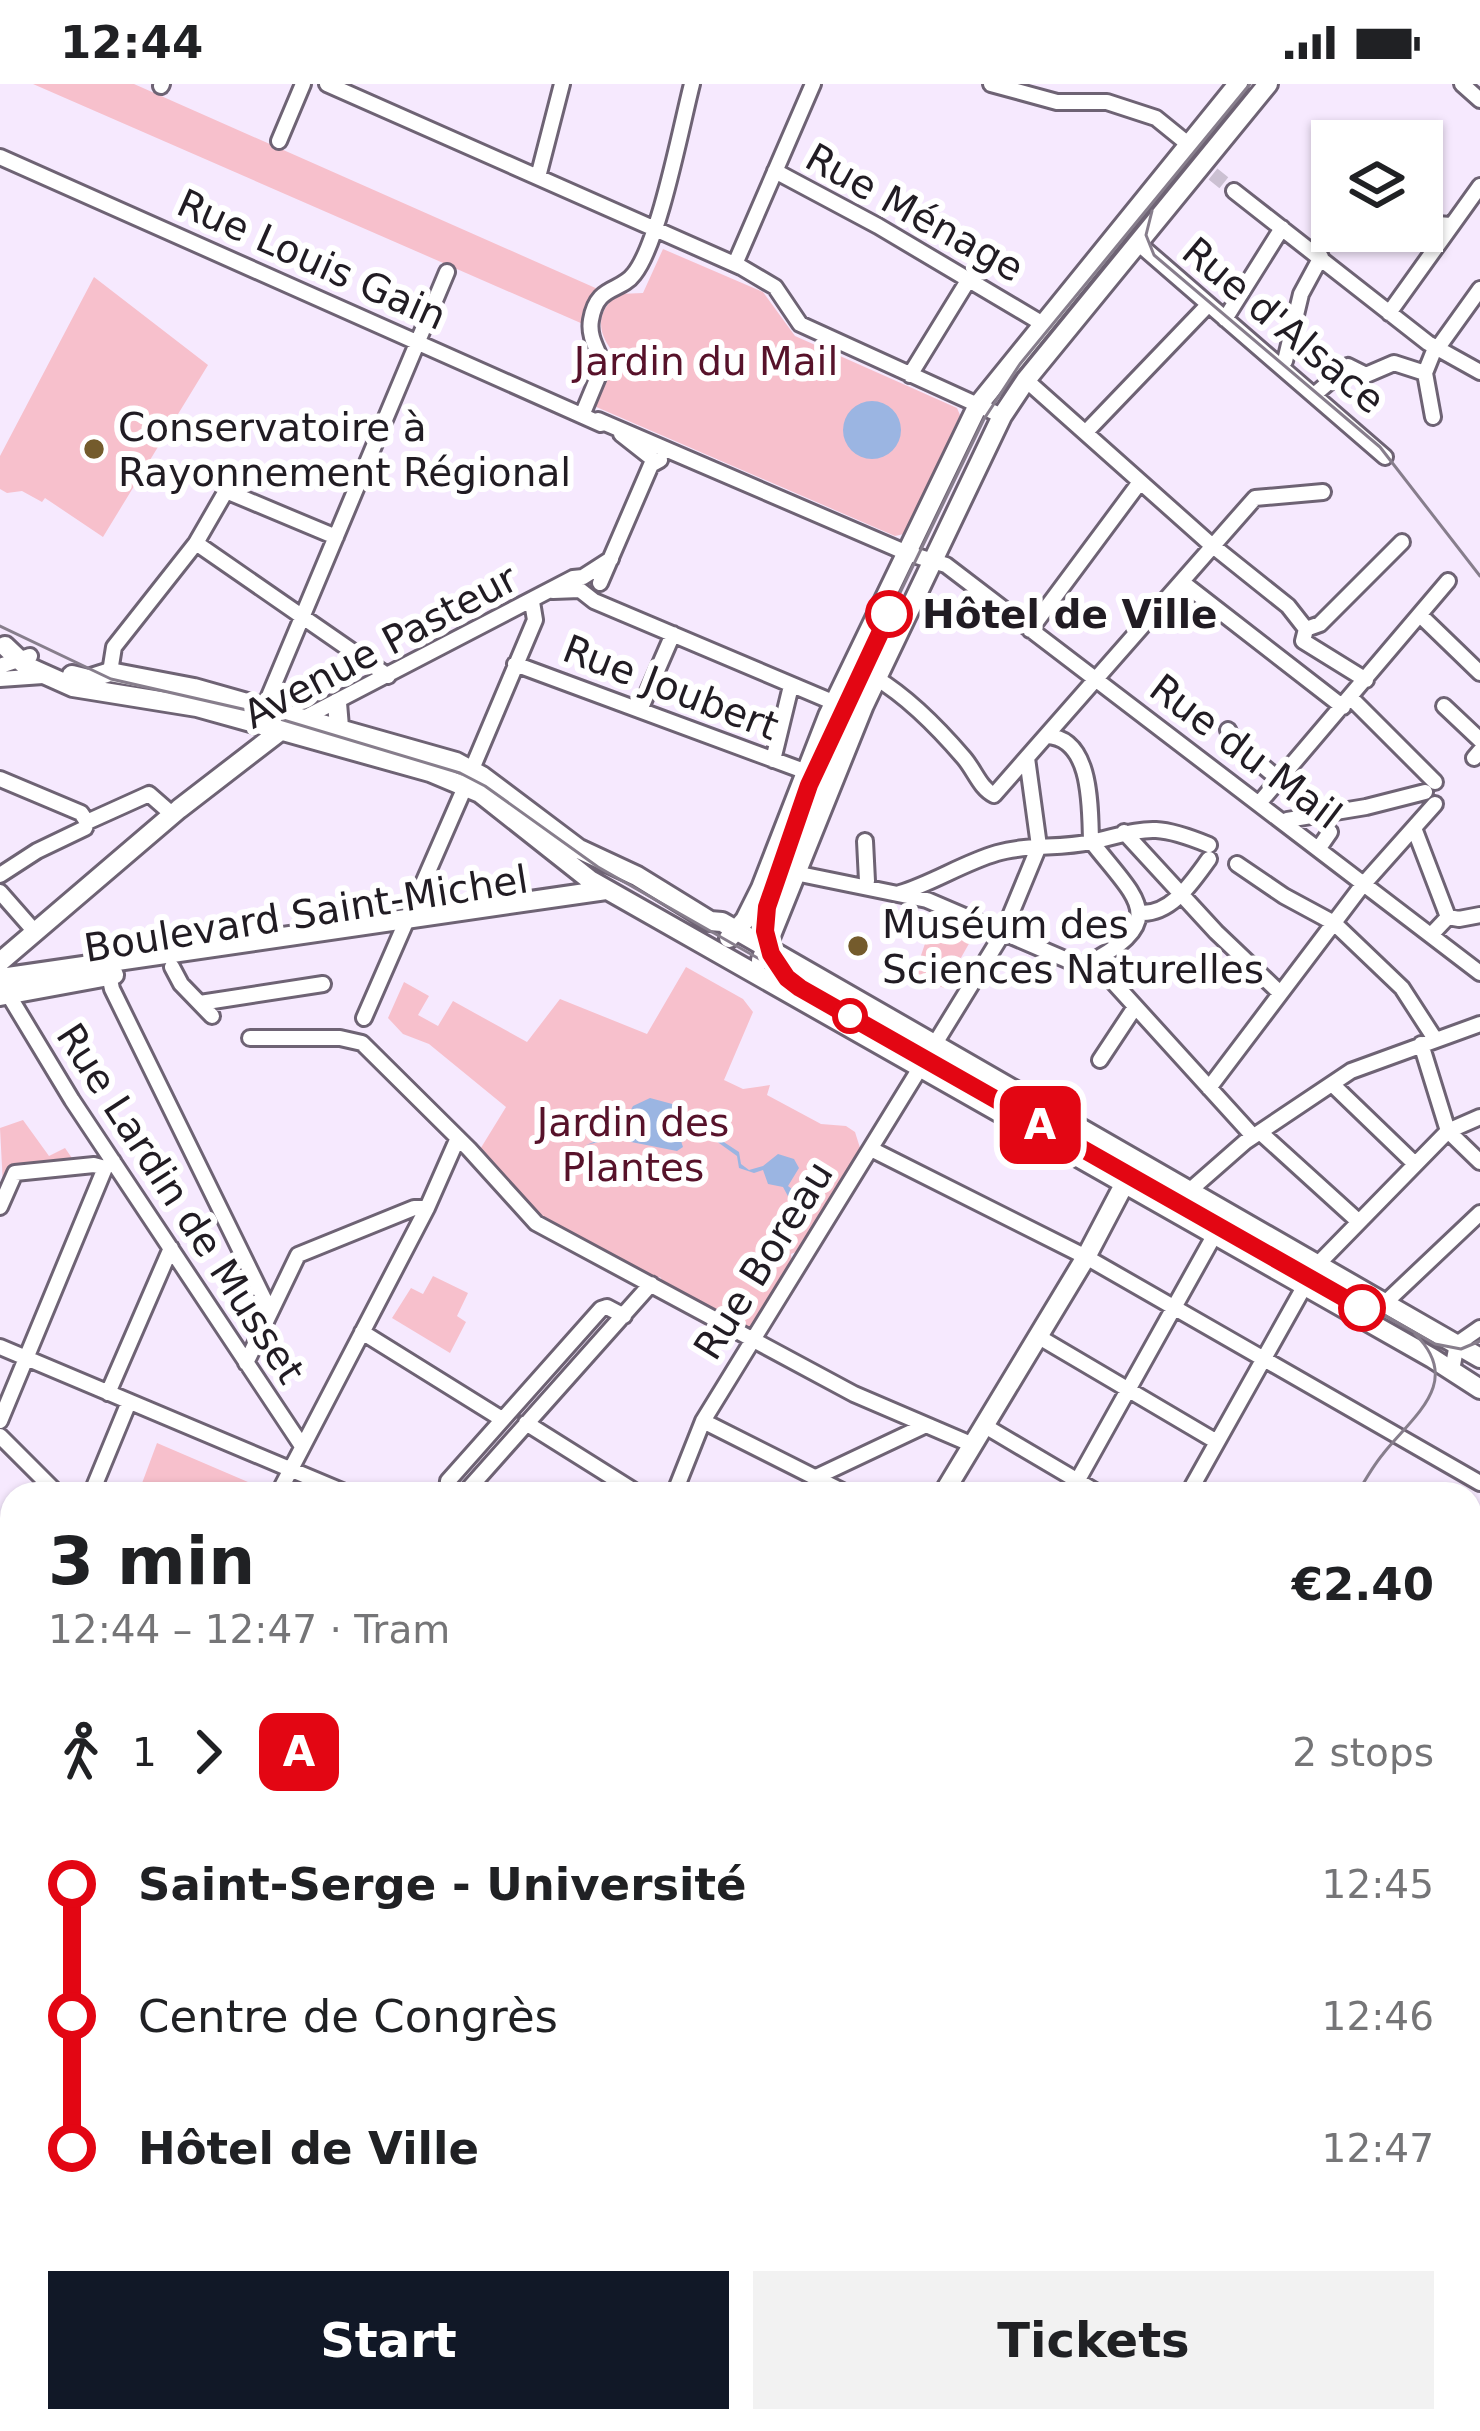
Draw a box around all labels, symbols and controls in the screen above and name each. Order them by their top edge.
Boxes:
text: 12:44 [60,16,203,69]
map controls [1311,120,1443,252]
button: layers [1311,120,1443,252]
street label: Rue Ménage [798,134,1031,291]
street label: Rue Louis Gain [170,180,453,339]
street label: Rue d'Alsace [1174,228,1394,423]
park label: Jardin du Mail [571,339,838,384]
place label: Conservatoire à Rayonnement Régional [118,405,571,495]
marker: Conservatoire à Rayonnement Régional [81,436,107,462]
street label: Avenue Pasteur [236,555,526,738]
marker: Hôtel de Ville [867,592,911,636]
place label: Hôtel de Ville [922,592,1217,637]
street label: Rue Joubert [557,626,785,749]
street label: Rue du Mail [1141,665,1350,838]
street label: Boulevard Saint-Michel [81,856,531,971]
place label: Muséum des Sciences Naturelles [882,902,1264,992]
marker: Muséum des Sciences Naturelles [845,933,871,959]
unlabelled marker [834,1000,866,1032]
street label: Rue Lardin de Musset [47,1015,314,1391]
line badge: A [1001,1086,1079,1164]
park label: Jardin des Plantes [534,1100,729,1190]
text: A [1024,1100,1056,1149]
street label: Rue Boreau [685,1153,842,1368]
unlabelled marker [1340,1286,1384,1330]
text: 3 min [48,1523,255,1600]
text: €2.40 [1292,1558,1434,1611]
text: 12:44 – 12:47 · Tram [48,1607,450,1652]
icon: walk [48,1719,114,1785]
icon: forward [175,1719,241,1785]
text: A [283,1727,315,1776]
text: 1 [132,1730,157,1775]
text: 2 stops [1292,1730,1434,1775]
text: Saint-Serge - Université [138,1858,747,1911]
text: 12:45 [1322,1862,1434,1907]
text: Centre de Congrès [138,1990,558,2043]
text: 12:46 [1322,1994,1434,2039]
text: Hôtel de Ville [138,2122,479,2175]
text: 12:47 [1322,2126,1434,2171]
button: Start [48,2271,729,2409]
button: Tickets [753,2271,1434,2409]

